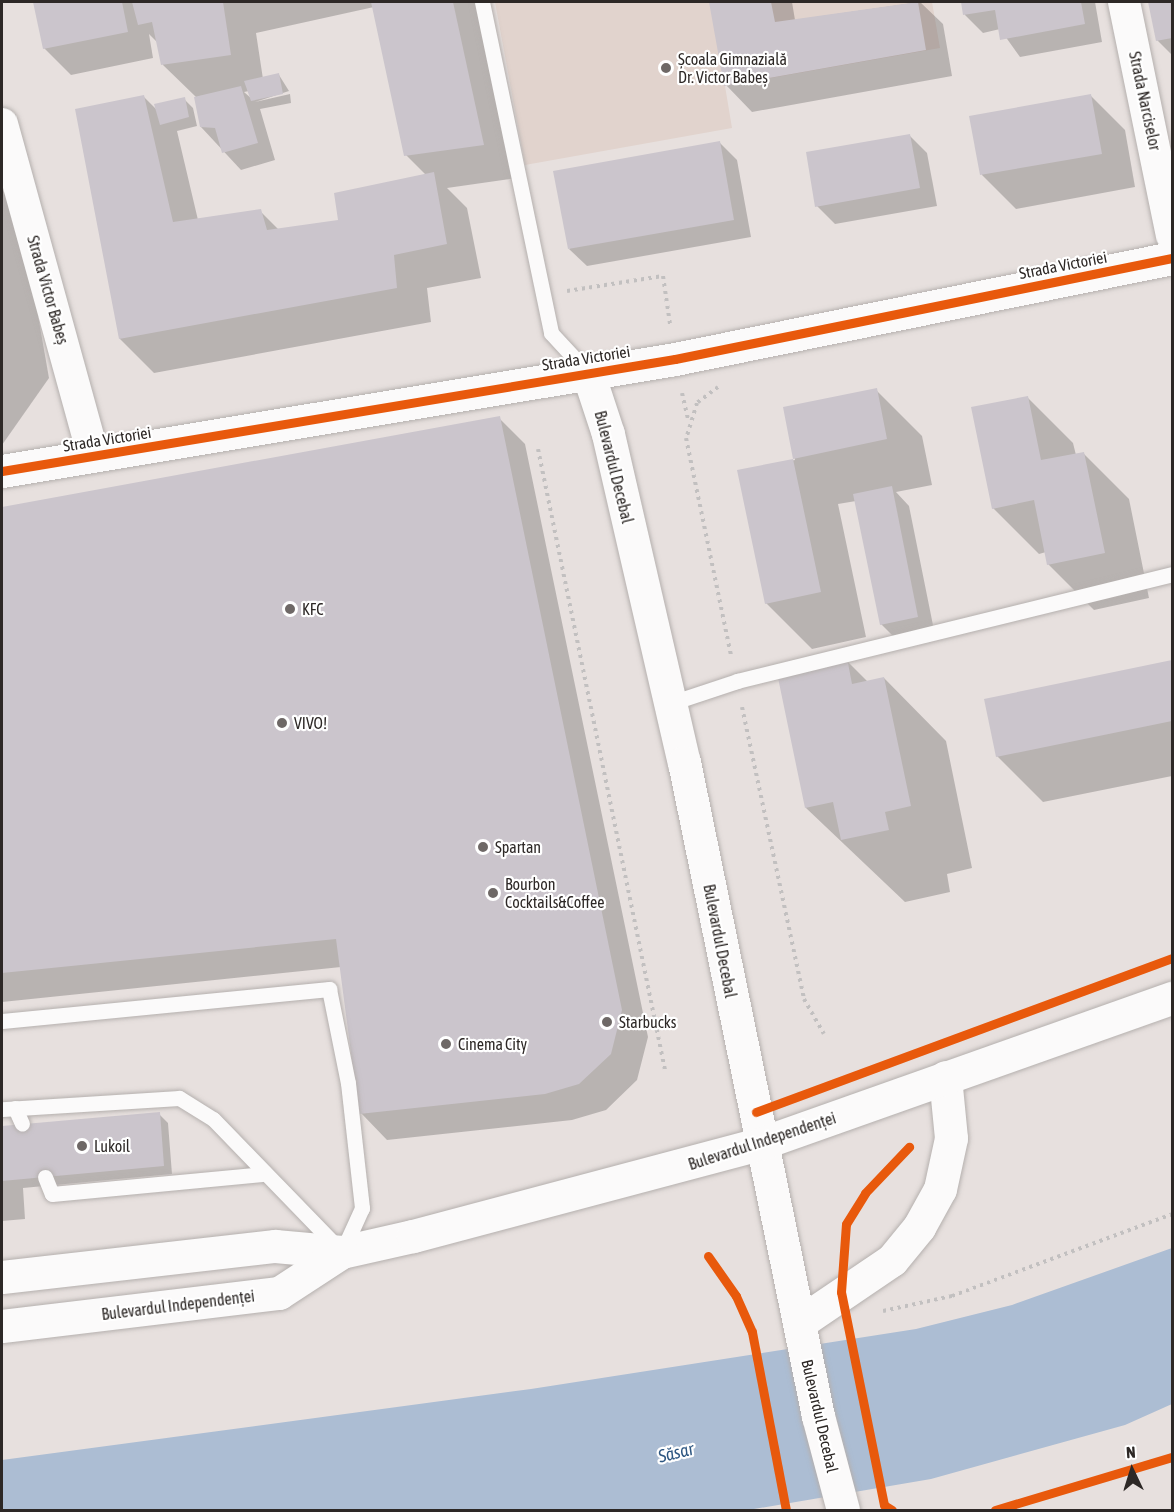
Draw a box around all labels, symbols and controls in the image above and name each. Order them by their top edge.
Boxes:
place label: Școala Gimnazială Dr. Victor Babeș [678,49,787,87]
street label: Strada Narciselor [1125,50,1165,152]
marker: Școala Gimnazială Dr. Victor Babeș [659,61,673,75]
street label: Strada Victor Babeș [23,233,73,347]
street label: Strada Victoriei [1017,247,1109,283]
street label: Strada Victoriei [540,342,632,374]
street label: Bulevardul Decebal [591,409,637,525]
street label: Strada Victoriei [61,423,153,455]
place label: KFC [302,599,323,619]
marker: KFC [283,602,297,616]
place label: VIVO! [294,713,327,733]
marker: VIVO! [275,716,289,730]
place label: Spartan [495,837,541,857]
marker: Spartan [476,840,490,854]
place label: Bourbon Cocktails&Coffee [505,874,604,912]
street label: Bulevardul Decebal [700,883,740,999]
marker: Bourbon Cocktails&Coffee [486,886,500,900]
place label: Starbucks [619,1012,676,1032]
marker: Starbucks [600,1015,614,1029]
place label: Cinema City [458,1034,527,1054]
marker: Cinema City [439,1037,453,1051]
street label: Bulevardul Independenței [686,1108,838,1174]
place label: Lukoil [94,1136,130,1156]
marker: Lukoil [75,1139,89,1153]
street label: Bulevardul Independenței [100,1286,256,1324]
street label: Bulevardul Decebal [798,1358,842,1474]
water label: Săsar [656,1438,696,1468]
north arrow [1102,1440,1162,1500]
text: N [1125,1443,1136,1461]

